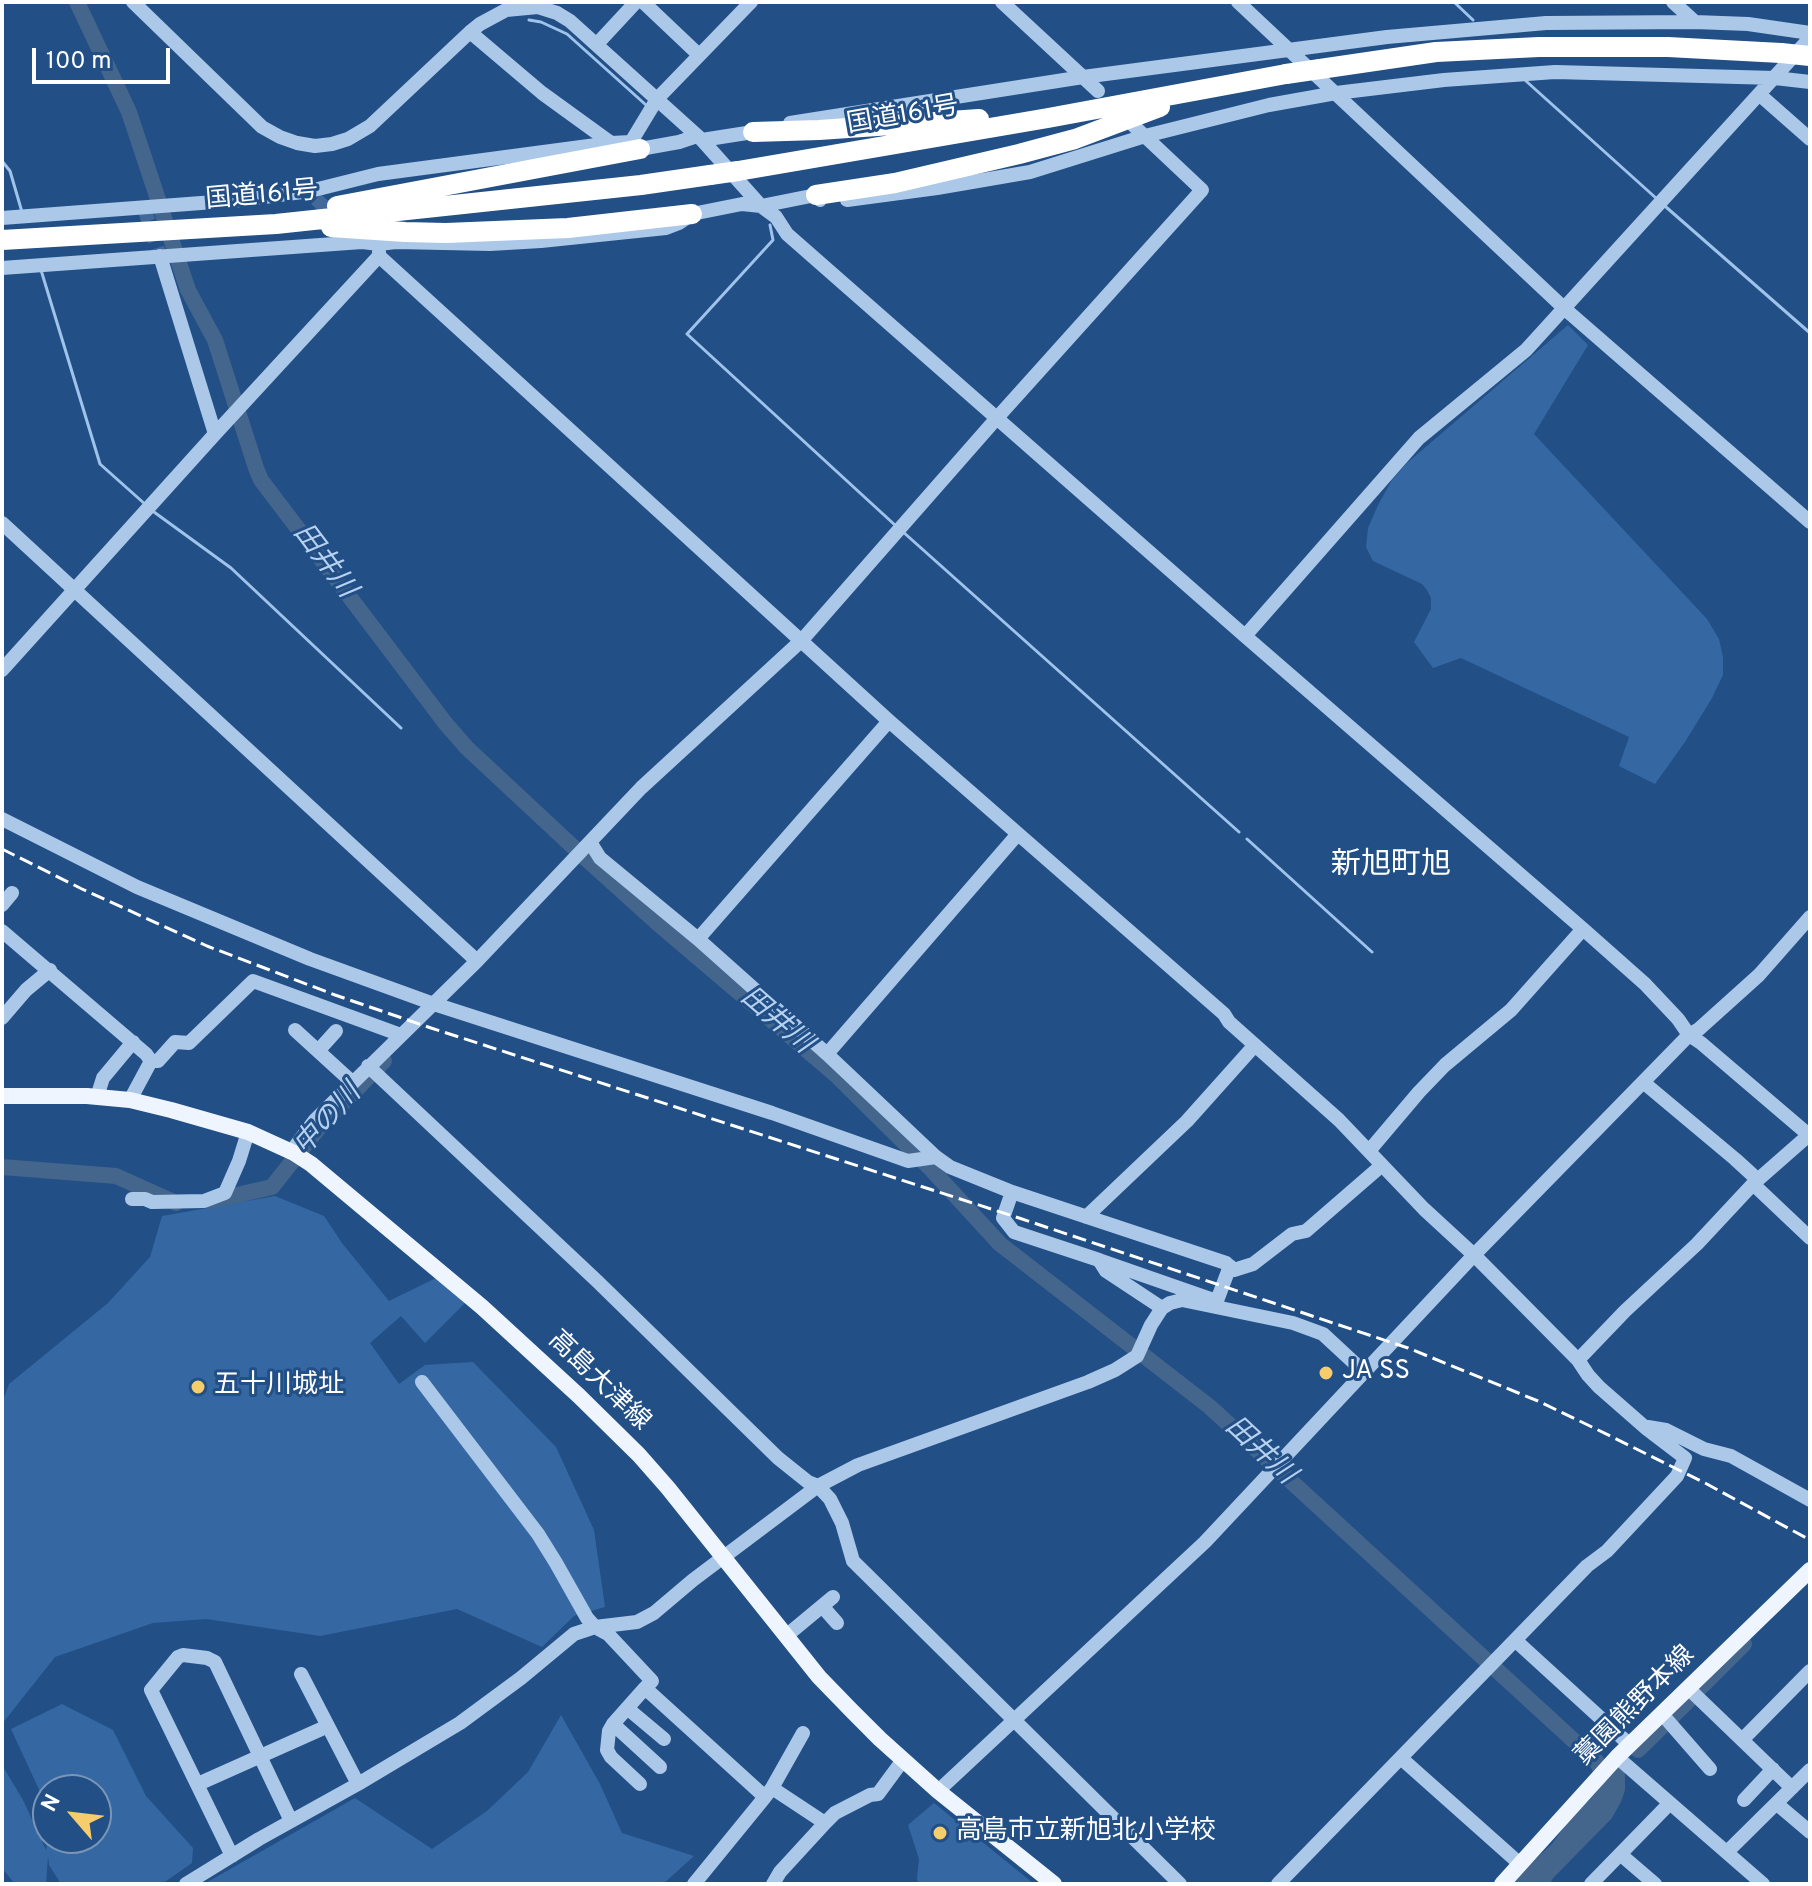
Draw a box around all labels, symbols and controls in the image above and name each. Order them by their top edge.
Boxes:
scale bar [36,32,174,82]
text: 100 m [46,47,112,77]
street label: 国道161号 [845,92,961,142]
street label: 国道161号 [204,177,320,217]
water label: 田井川 [284,518,362,606]
district label: 新旭町旭 [1331,849,1451,885]
water label: 田井川 [732,982,818,1062]
water label: 中の川 [288,1079,370,1163]
street label: 高島大津線 [540,1326,656,1438]
place label: JA SS [1342,1357,1410,1389]
marker: JA SS [1317,1364,1335,1382]
place label: 五十川城址 [214,1371,344,1403]
marker: 五十川城址 [189,1378,207,1396]
water label: 田井川 [1217,1411,1301,1493]
street label: 藁園熊野本線 [1570,1641,1702,1773]
north arrow [32,1774,112,1854]
text: N [37,1790,68,1817]
place label: 高島市立新旭北小学校 [956,1817,1216,1849]
marker: 高島市立新旭北小学校 [931,1824,949,1842]

